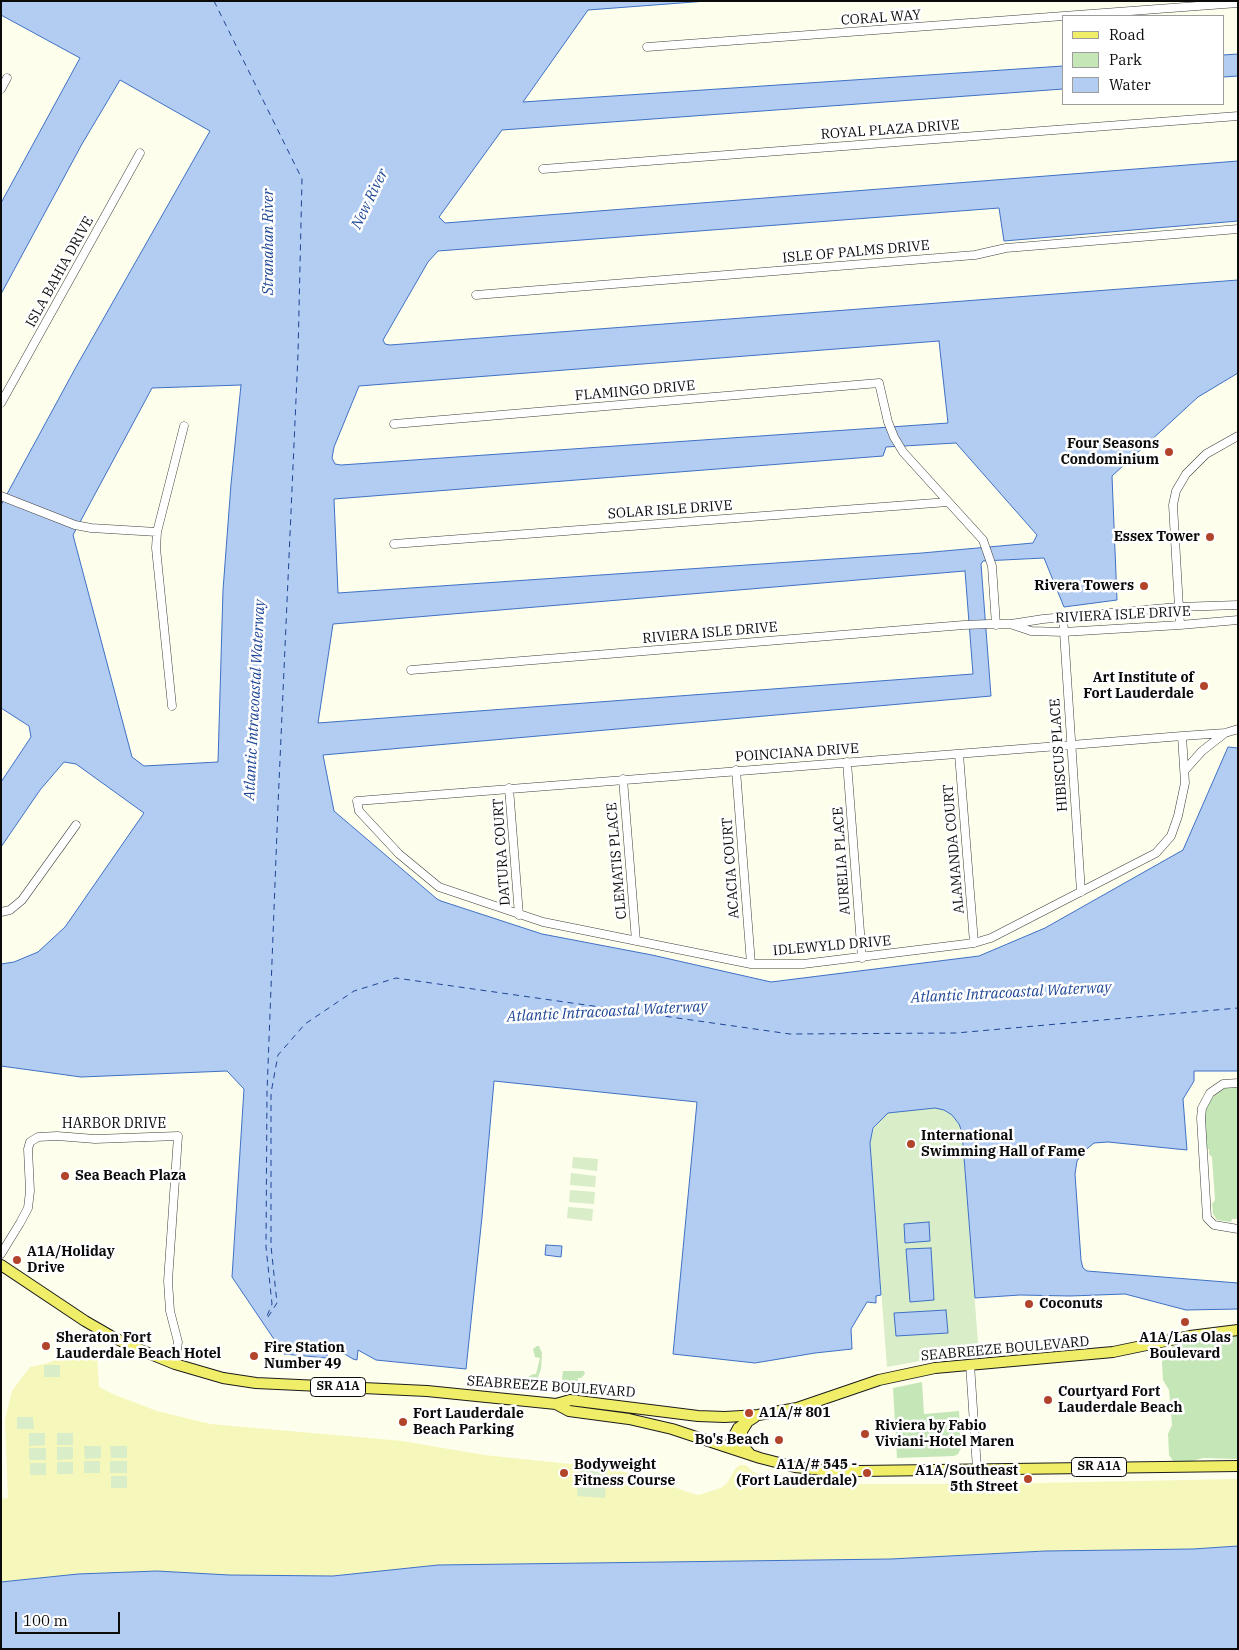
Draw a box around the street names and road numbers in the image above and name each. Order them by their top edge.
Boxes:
street label: CORAL WAY [840,7,922,29]
street label: ROYAL PLAZA DRIVE [820,117,960,143]
street label: ISLA BAHIA DRIVE [23,214,97,330]
street label: ISLE OF PALMS DRIVE [782,237,930,267]
street label: FLAMINGO DRIVE [574,377,696,405]
street label: SOLAR ISLE DRIVE [607,497,733,523]
street label: RIVIERA ISLE DRIVE [1055,603,1191,627]
street label: RIVIERA ISLE DRIVE [642,619,778,647]
street label: HIBISCUS PLACE [1047,698,1071,812]
street label: POINCIANA DRIVE [735,740,859,766]
street label: ALAMANDA COURT [940,783,968,915]
street label: DATURA COURT [490,798,514,906]
street label: CLEMATIS PLACE [604,802,630,920]
street label: AURELIA PLACE [830,806,854,916]
street label: ACACIA COURT [719,817,743,919]
street label: IDLEWYLD DRIVE [772,932,892,960]
street label: HARBOR DRIVE [62,1116,166,1132]
street label: SEABREEZE BOULEVARD [920,1333,1090,1365]
street label: SEABREEZE BOULEVARD [466,1373,636,1401]
road number: SR A1A [310,1378,366,1396]
road number: SR A1A [1072,1458,1126,1476]

